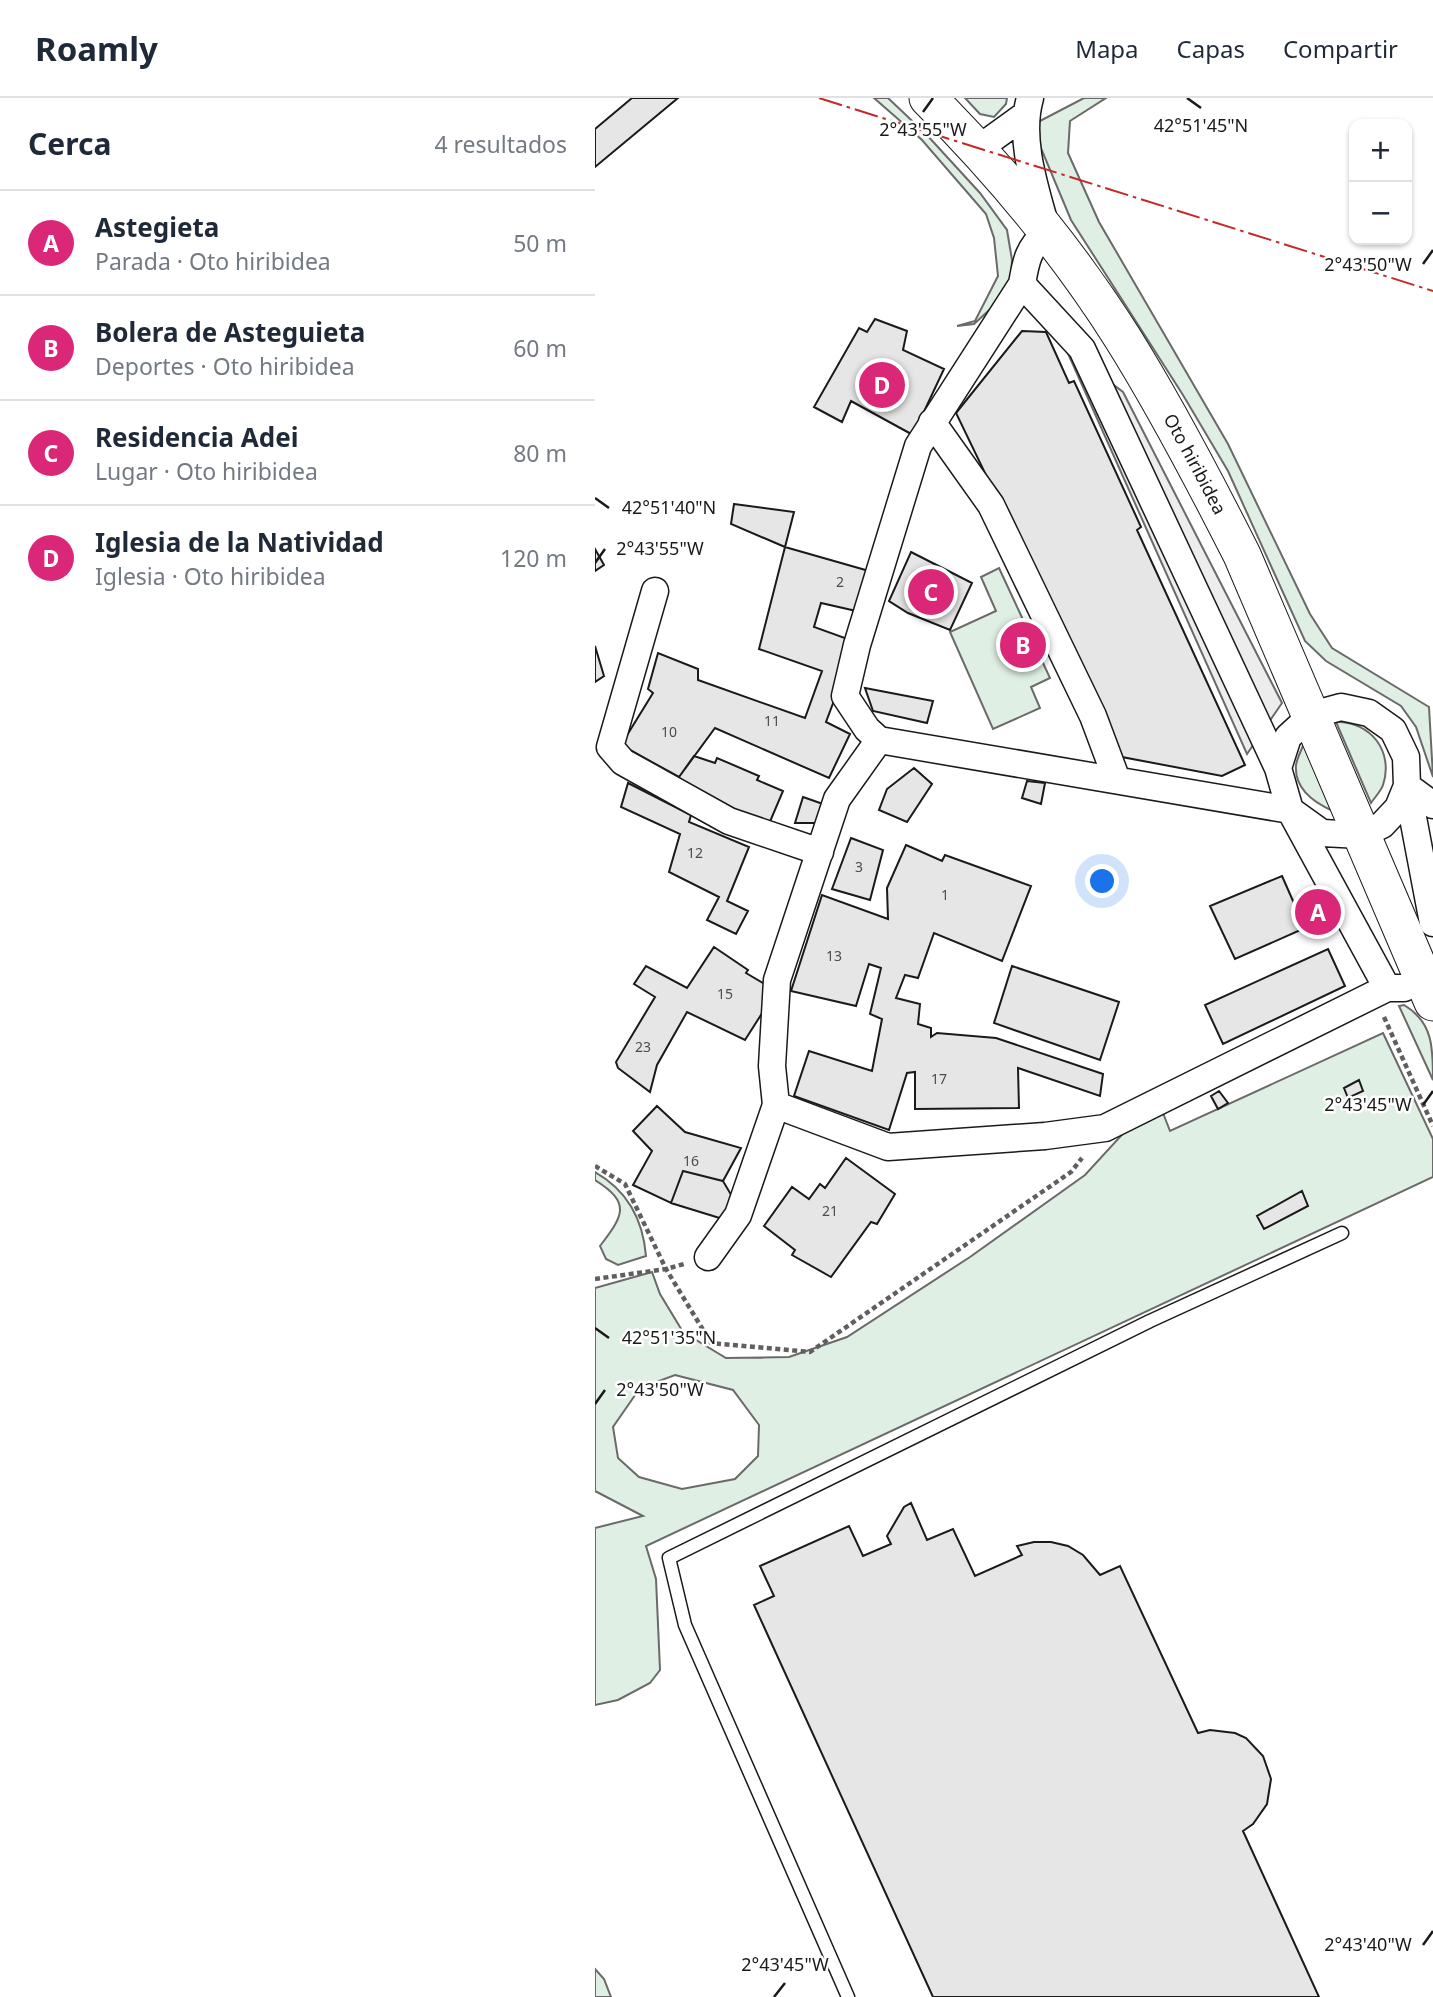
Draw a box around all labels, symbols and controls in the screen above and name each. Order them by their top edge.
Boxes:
text: Roamly [35,26,158,71]
text: Mapa [1075,32,1139,65]
text: Capas [1177,32,1245,65]
text: Compartir [1283,32,1398,65]
text: 42°51'45"N [1154,113,1248,137]
text: 2°43'55"W [879,117,967,141]
map controls [1349,119,1412,245]
button: + [1349,119,1412,182]
text: Cerca [28,123,111,164]
text: 4 resultados [434,128,567,160]
button: − [1349,182,1412,245]
text: Astegieta [95,209,219,245]
text: A [43,227,59,259]
text: 50 m [513,227,567,259]
text: Parada · Oto hiribidea [95,245,331,277]
text: 2°43'50"W [1324,252,1412,276]
text: Bolera de Asteguieta [95,314,365,350]
text: B [43,332,59,364]
text: 60 m [513,332,567,364]
text: Deportes · Oto hiribidea [95,350,355,382]
pin: D [859,359,905,411]
street label: Oto hiribidea [1159,409,1232,518]
text: Residencia Adei [95,419,299,455]
text: C [44,437,58,469]
text: 80 m [513,437,567,469]
text: Lugar · Oto hiribidea [95,455,318,487]
text: 42°51'40"N [622,495,716,519]
text: Iglesia de la Natividad [95,524,384,560]
text: 2°43'55"W [616,536,704,560]
text: D [43,542,59,574]
text: 120 m [500,542,567,574]
text: Iglesia · Oto hiribidea [95,560,326,592]
pin: C [908,566,954,618]
house number: 2 [836,572,844,591]
pin: B [1000,619,1046,671]
house number: 11 [764,711,780,730]
house number: 10 [661,722,677,741]
house number: 12 [687,843,703,862]
house number: 3 [855,857,863,876]
your location [1085,864,1119,898]
house number: 1 [941,885,949,904]
pin: A [1295,886,1341,938]
house number: 13 [826,946,842,965]
house number: 15 [717,984,733,1003]
house number: 23 [635,1037,651,1056]
house number: 17 [931,1069,947,1088]
text: 2°43'45"W [1324,1092,1412,1116]
house number: 16 [683,1151,699,1170]
house number: 21 [822,1201,838,1220]
text: 42°51'35"N [622,1325,716,1349]
text: 2°43'50"W [616,1377,704,1401]
text: 2°43'40"W [1324,1932,1412,1956]
text: 2°43'45"W [741,1952,829,1976]

